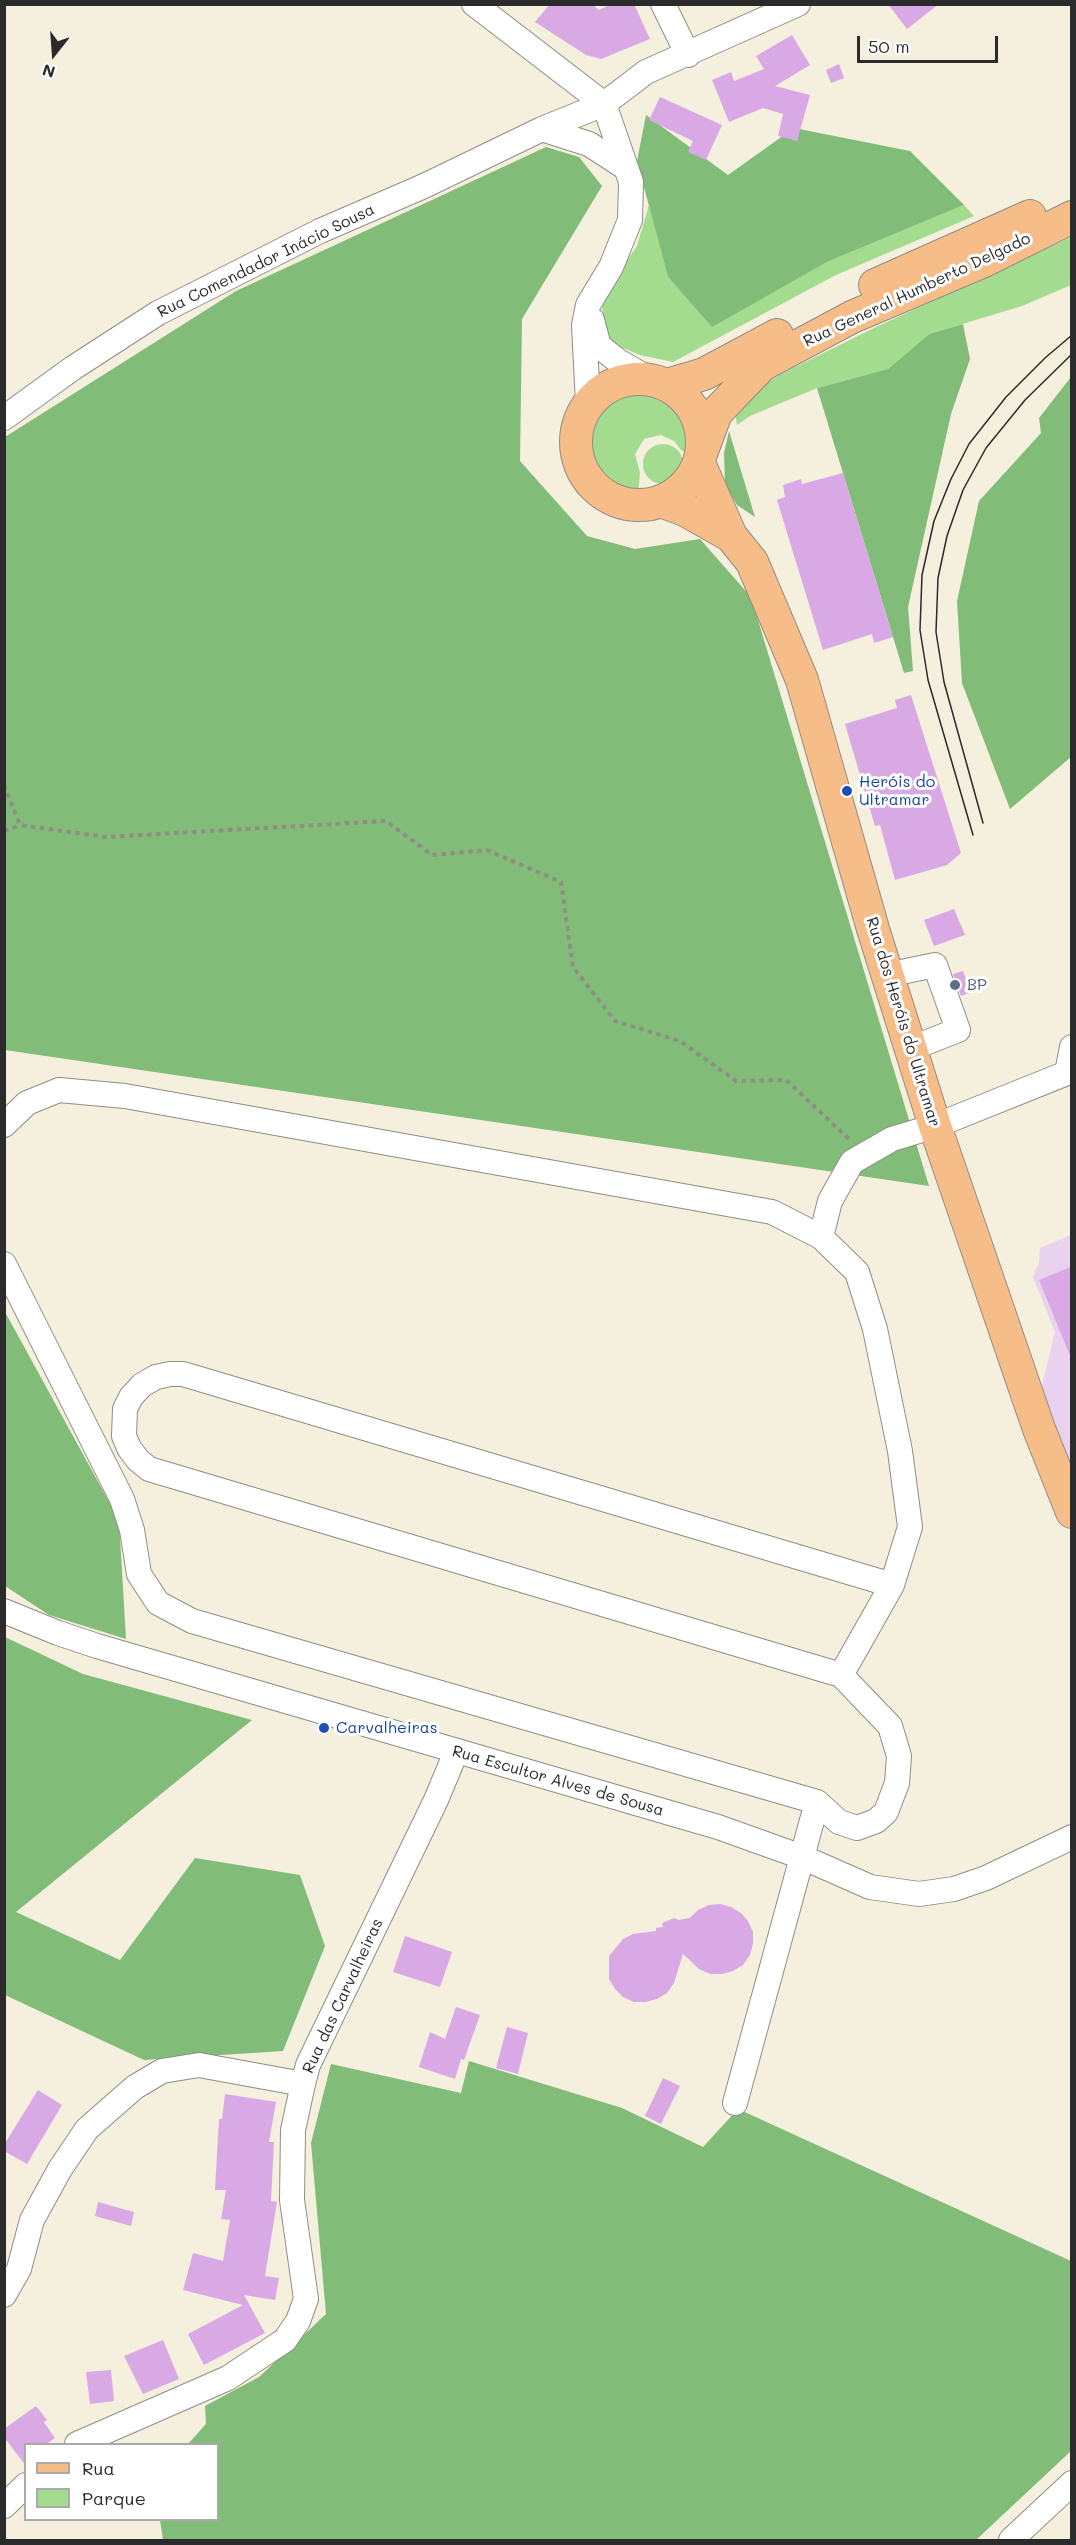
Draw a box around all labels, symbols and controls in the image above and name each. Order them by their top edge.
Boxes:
north arrow [24,24,84,84]
scale bar [860,24,1001,62]
text: 50 m [868,34,910,58]
text: N [40,60,57,84]
street label: Rua Comendador Inácio Sousa [154,200,378,322]
street label: Rua General Humberto Delgado [800,229,1034,351]
place label: Heróis do Ultramar [859,772,935,810]
marker: Heróis do Ultramar [840,784,854,798]
street label: Rua dos Heróis do Ultramar [862,915,944,1129]
place label: BP [967,975,987,995]
marker: BP [948,978,962,992]
place label: Carvalheiras [336,1718,437,1738]
marker: Carvalheiras [317,1721,331,1735]
street label: Rua Escultor Alves de Sousa [450,1742,666,1820]
street label: Rua das Carvalheiras [299,1916,387,2076]
legend [24,2443,219,2521]
text: Rua [82,2456,115,2480]
text: Parque [82,2486,146,2510]

